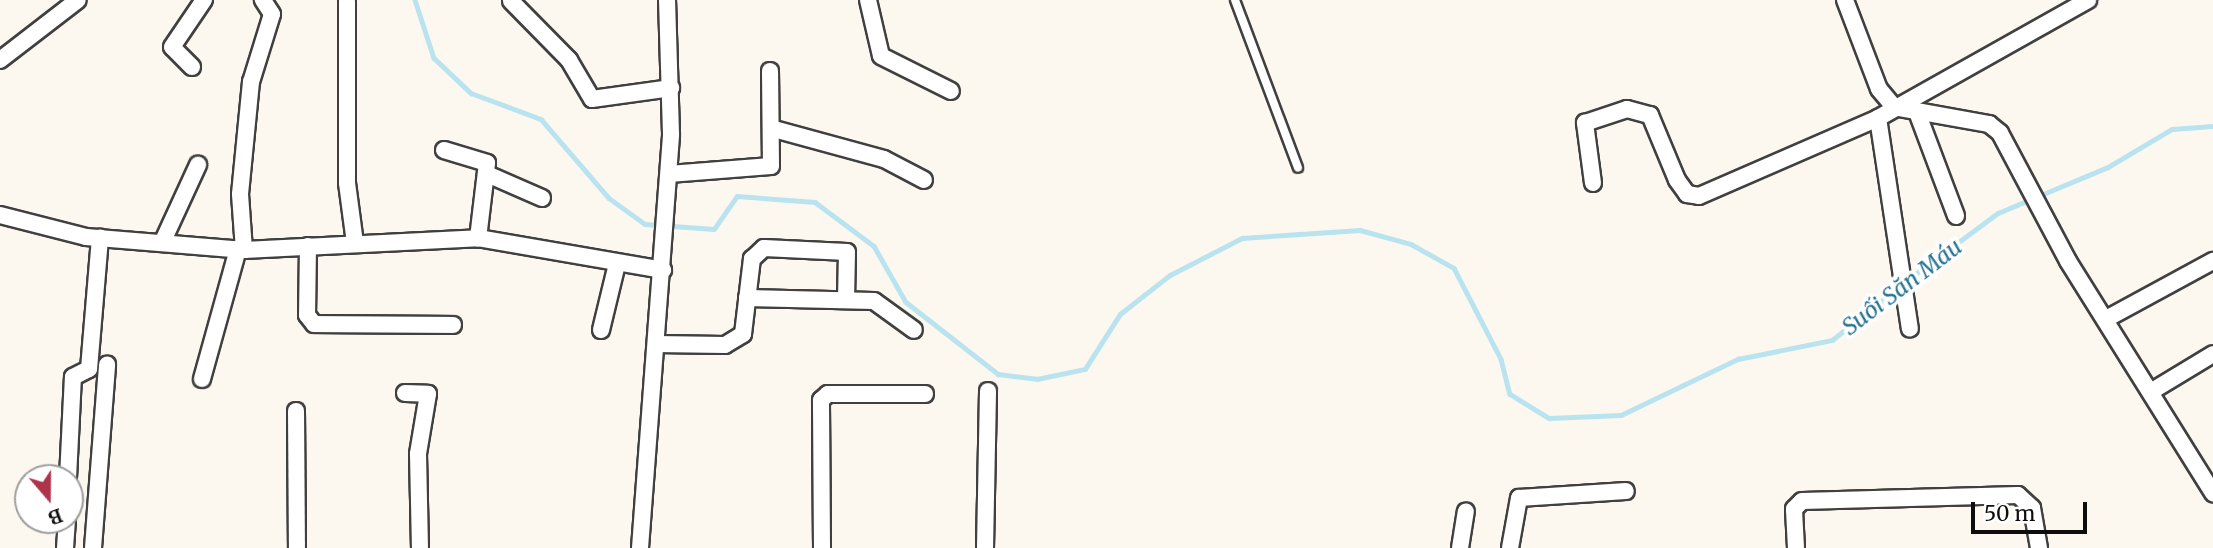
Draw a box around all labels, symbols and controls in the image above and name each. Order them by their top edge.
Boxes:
water label: Suối Săn Máu [1837,233,1967,341]
north arrow [14,464,84,534]
scale bar [1975,489,2090,532]
text: 50 m [1984,500,2035,527]
text: B [45,503,66,530]

